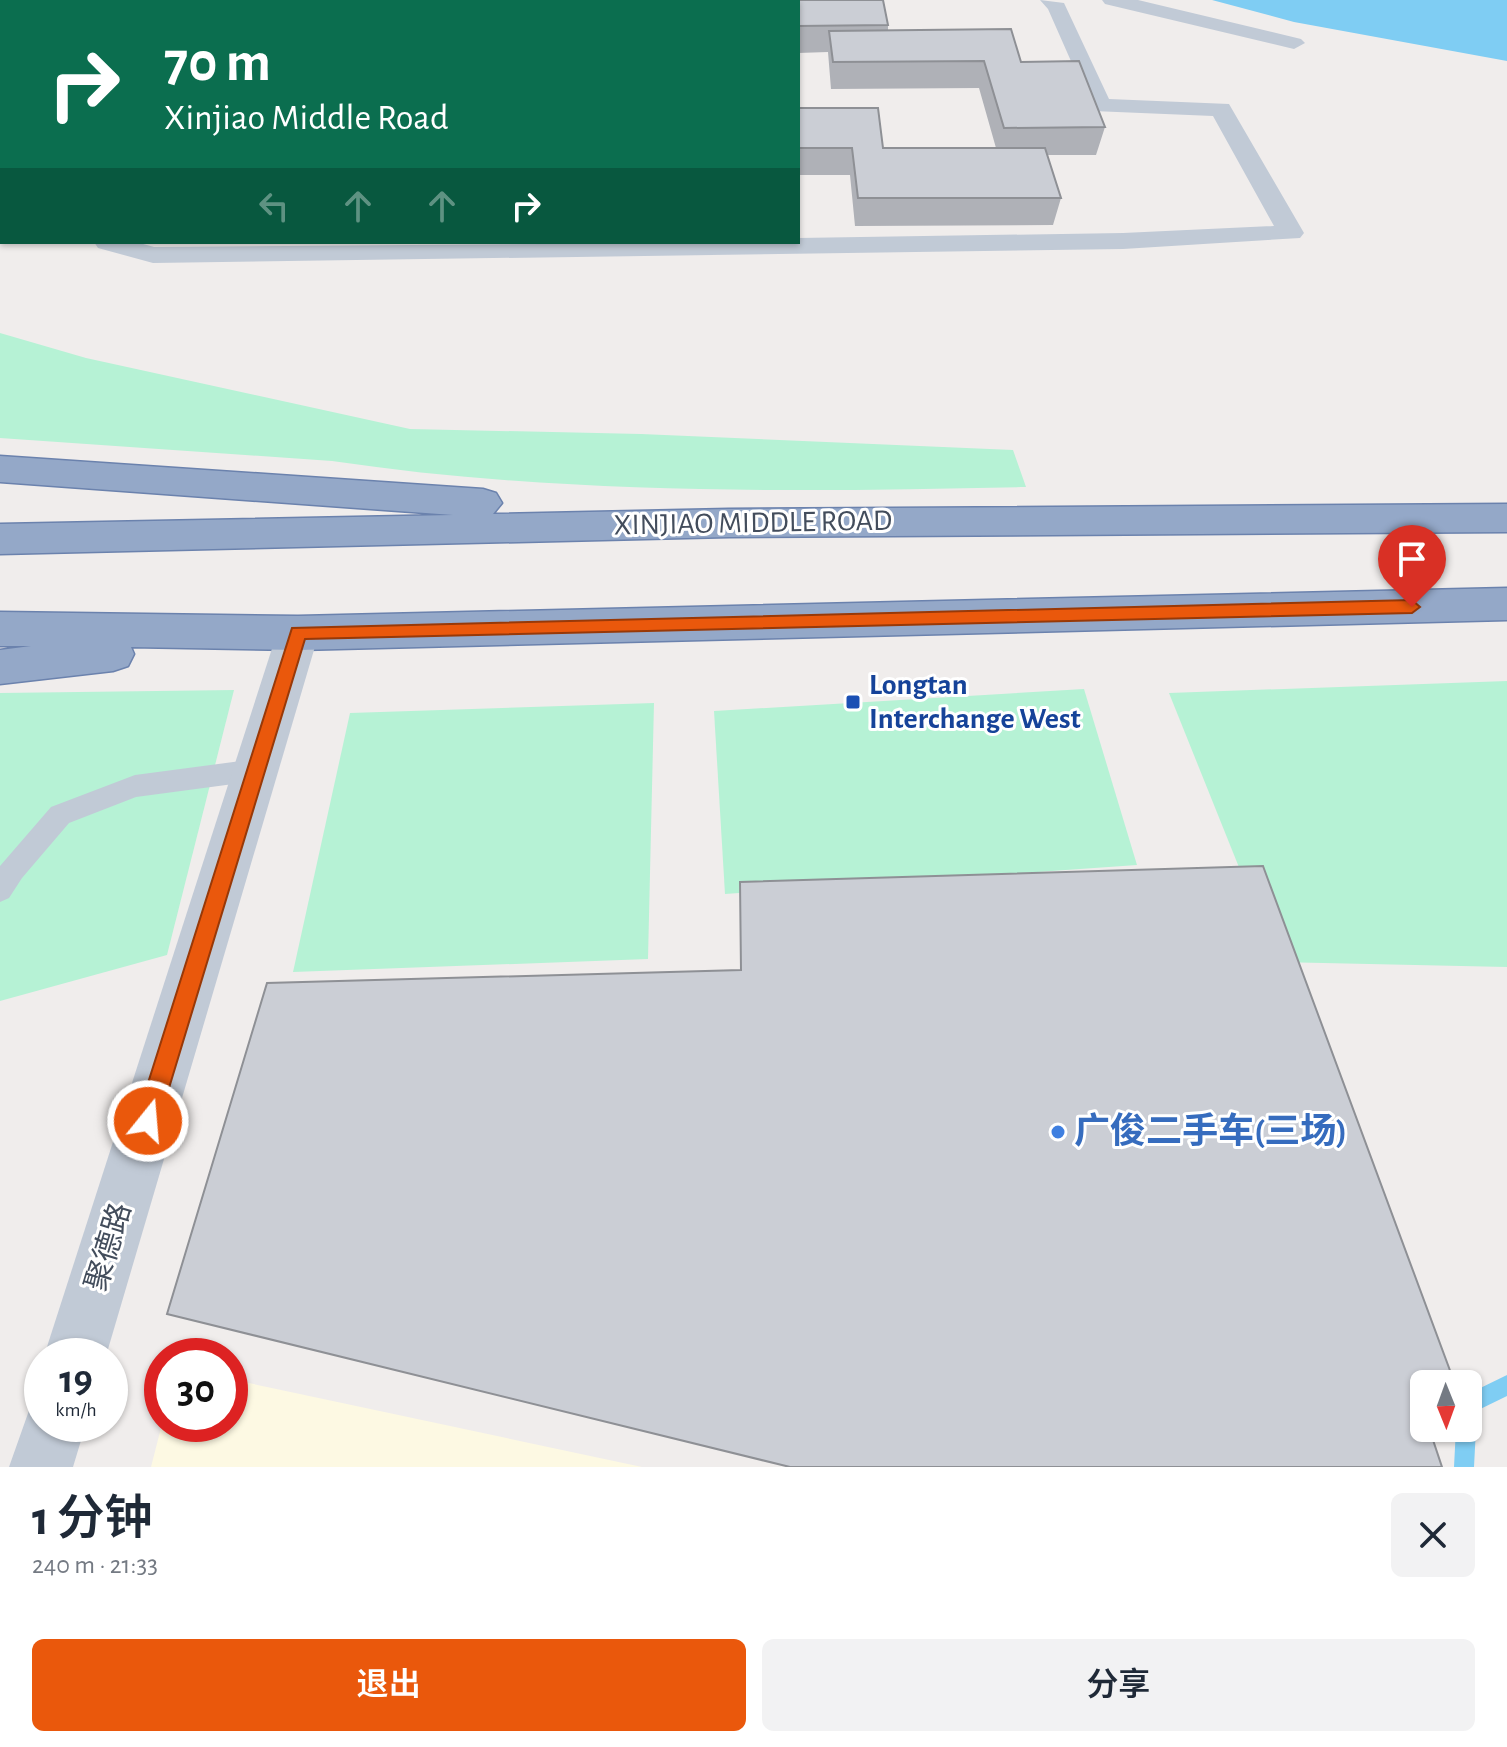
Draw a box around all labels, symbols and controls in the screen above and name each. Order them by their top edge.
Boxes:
icon: right [32,32,136,136]
text: 70 m [164,35,271,91]
text: Xinjiao Middle Road [164,100,449,136]
icon: left [252,184,296,228]
icon: ahead [336,184,380,228]
icon: ahead [420,184,464,228]
icon: right [504,184,548,228]
street label: XINJIAO MIDDLE ROAD [613,506,893,540]
pin [1378,525,1446,607]
icon: arrive [1390,537,1434,581]
place label: Longtan Interchange West [869,670,1081,734]
marker: Longtan Interchange West [844,693,862,711]
position arrow [106,1079,190,1163]
place label: 广俊二手车(三场) [1074,1112,1347,1150]
marker: 广俊二手车(三场) [1049,1123,1067,1141]
street label: 聚德路 [80,1199,137,1294]
speed limit sign: 30 [144,1338,248,1442]
text: 19 [59,1360,93,1400]
north arrow [1410,1370,1482,1442]
map controls [1410,1370,1482,1442]
text: km/h [55,1400,97,1420]
button: close [1391,1493,1475,1577]
text: 1 分钟 [32,1496,153,1544]
text: 240 m · 21:33 [32,1552,158,1578]
button: 退出 [32,1639,746,1731]
button: 分享 [762,1639,1475,1731]

